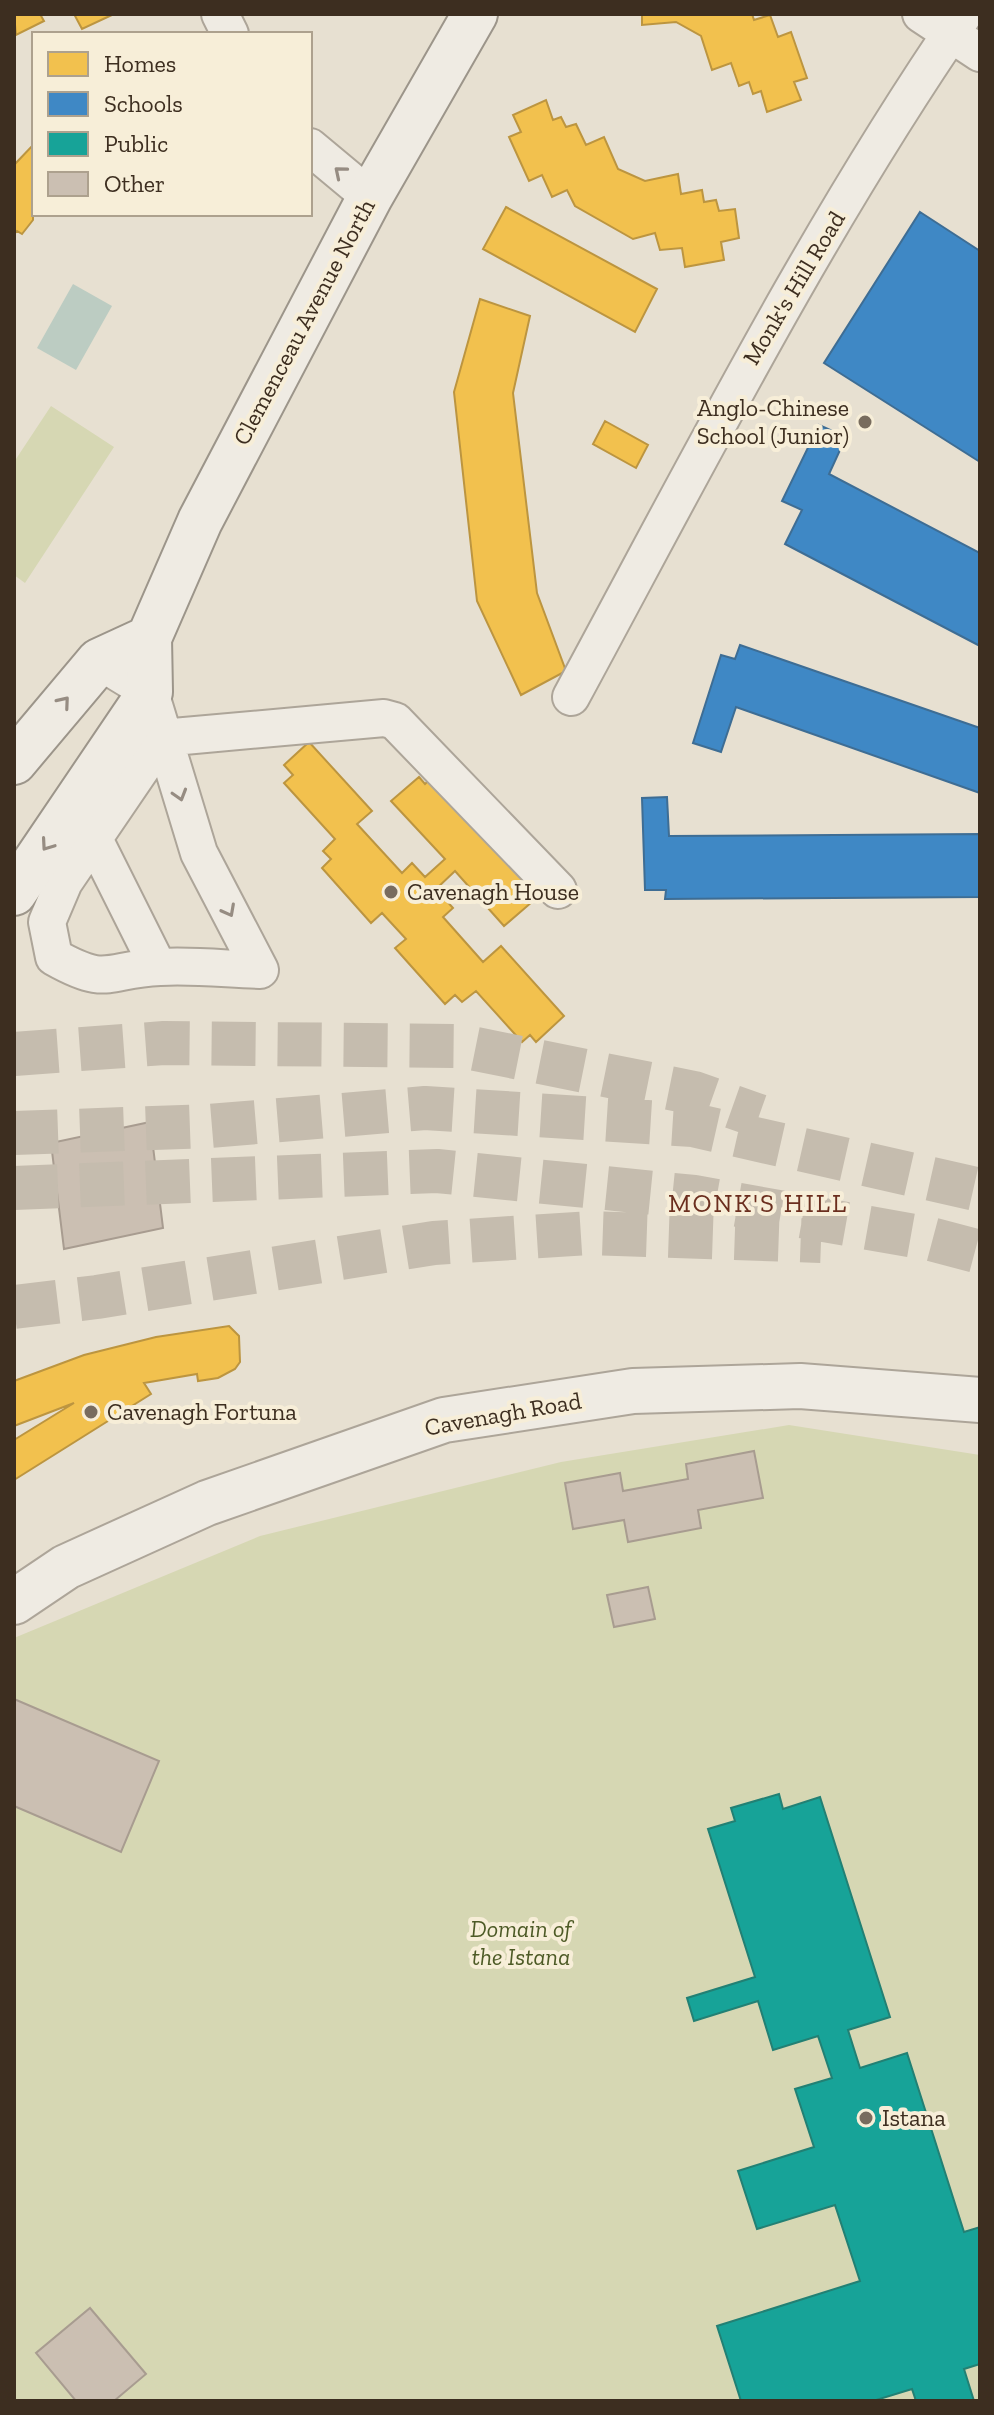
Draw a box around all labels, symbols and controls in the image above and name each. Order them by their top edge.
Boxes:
legend [32,32,312,216]
text: Homes [104,49,176,78]
text: Schools [104,89,183,118]
text: Public [104,129,168,158]
one-way arrow [335,167,349,182]
text: Other [104,169,165,198]
street label: Clemenceau Avenue North [226,193,381,450]
street label: Monk's Hill Road [736,206,851,370]
place label: Anglo-Chinese School (Junior) [697,393,849,450]
marker: Anglo-Chinese School (Junior) [856,413,874,431]
one-way arrow [54,697,69,711]
one-way arrow [171,788,187,802]
one-way arrow [42,837,57,851]
place label: Cavenagh House [407,877,579,906]
marker: Cavenagh House [382,883,400,901]
one-way arrow [220,903,235,918]
district label: MONK'S HILL [668,1187,848,1219]
street label: Cavenagh Road [422,1385,583,1442]
place label: Cavenagh Fortuna [107,1397,297,1426]
marker: Cavenagh Fortuna [82,1403,100,1421]
park label: Domain of the Istana [470,1914,574,1971]
place label: Istana [882,2103,946,2132]
marker: Istana [857,2109,875,2127]

